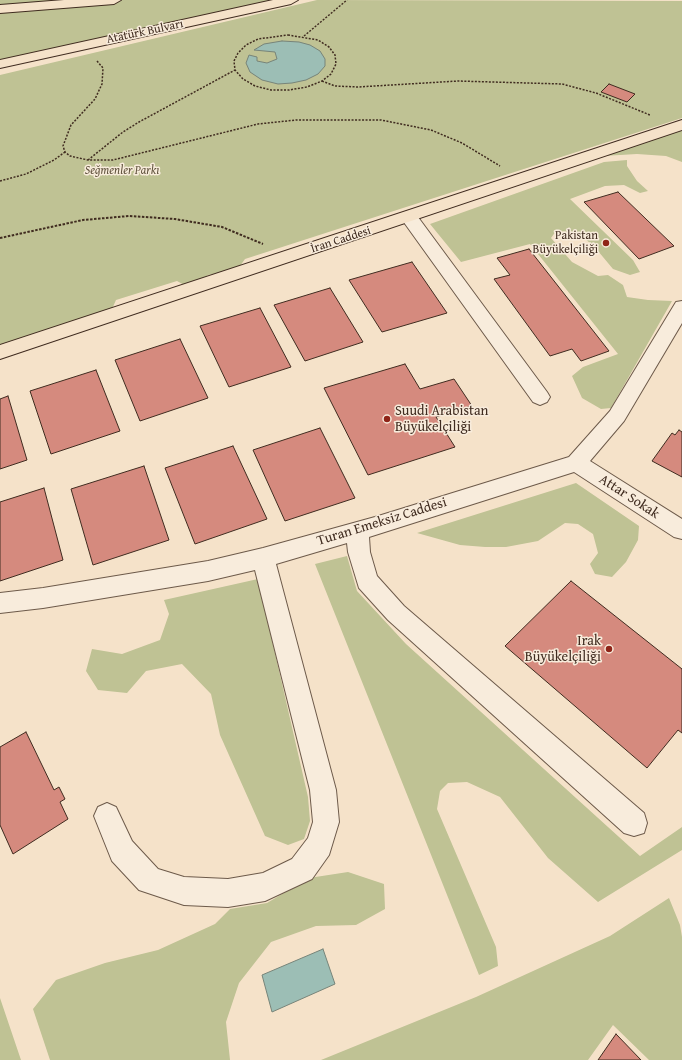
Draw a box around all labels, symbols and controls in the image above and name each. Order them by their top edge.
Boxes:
street label: Atatürk Bulvarı [105,17,185,47]
park label: Seğmenler Parkı [85,164,159,178]
street label: İran Caddesi [309,224,373,256]
place label: Pakistan Büyükelçiliği [533,229,598,257]
marker: Pakistan Büyükelçiliği [601,238,611,248]
place label: Suudi Arabistan Büyükelçiliği [395,403,488,436]
marker: Suudi Arabistan Büyükelçiliği [382,414,392,424]
street label: Attar Sokak [596,471,662,523]
street label: Turan Emeksiz Caddesi [315,494,449,550]
place label: Irak Büyükelçiliği [525,633,601,666]
marker: Irak Büyükelçiliği [604,644,614,654]

